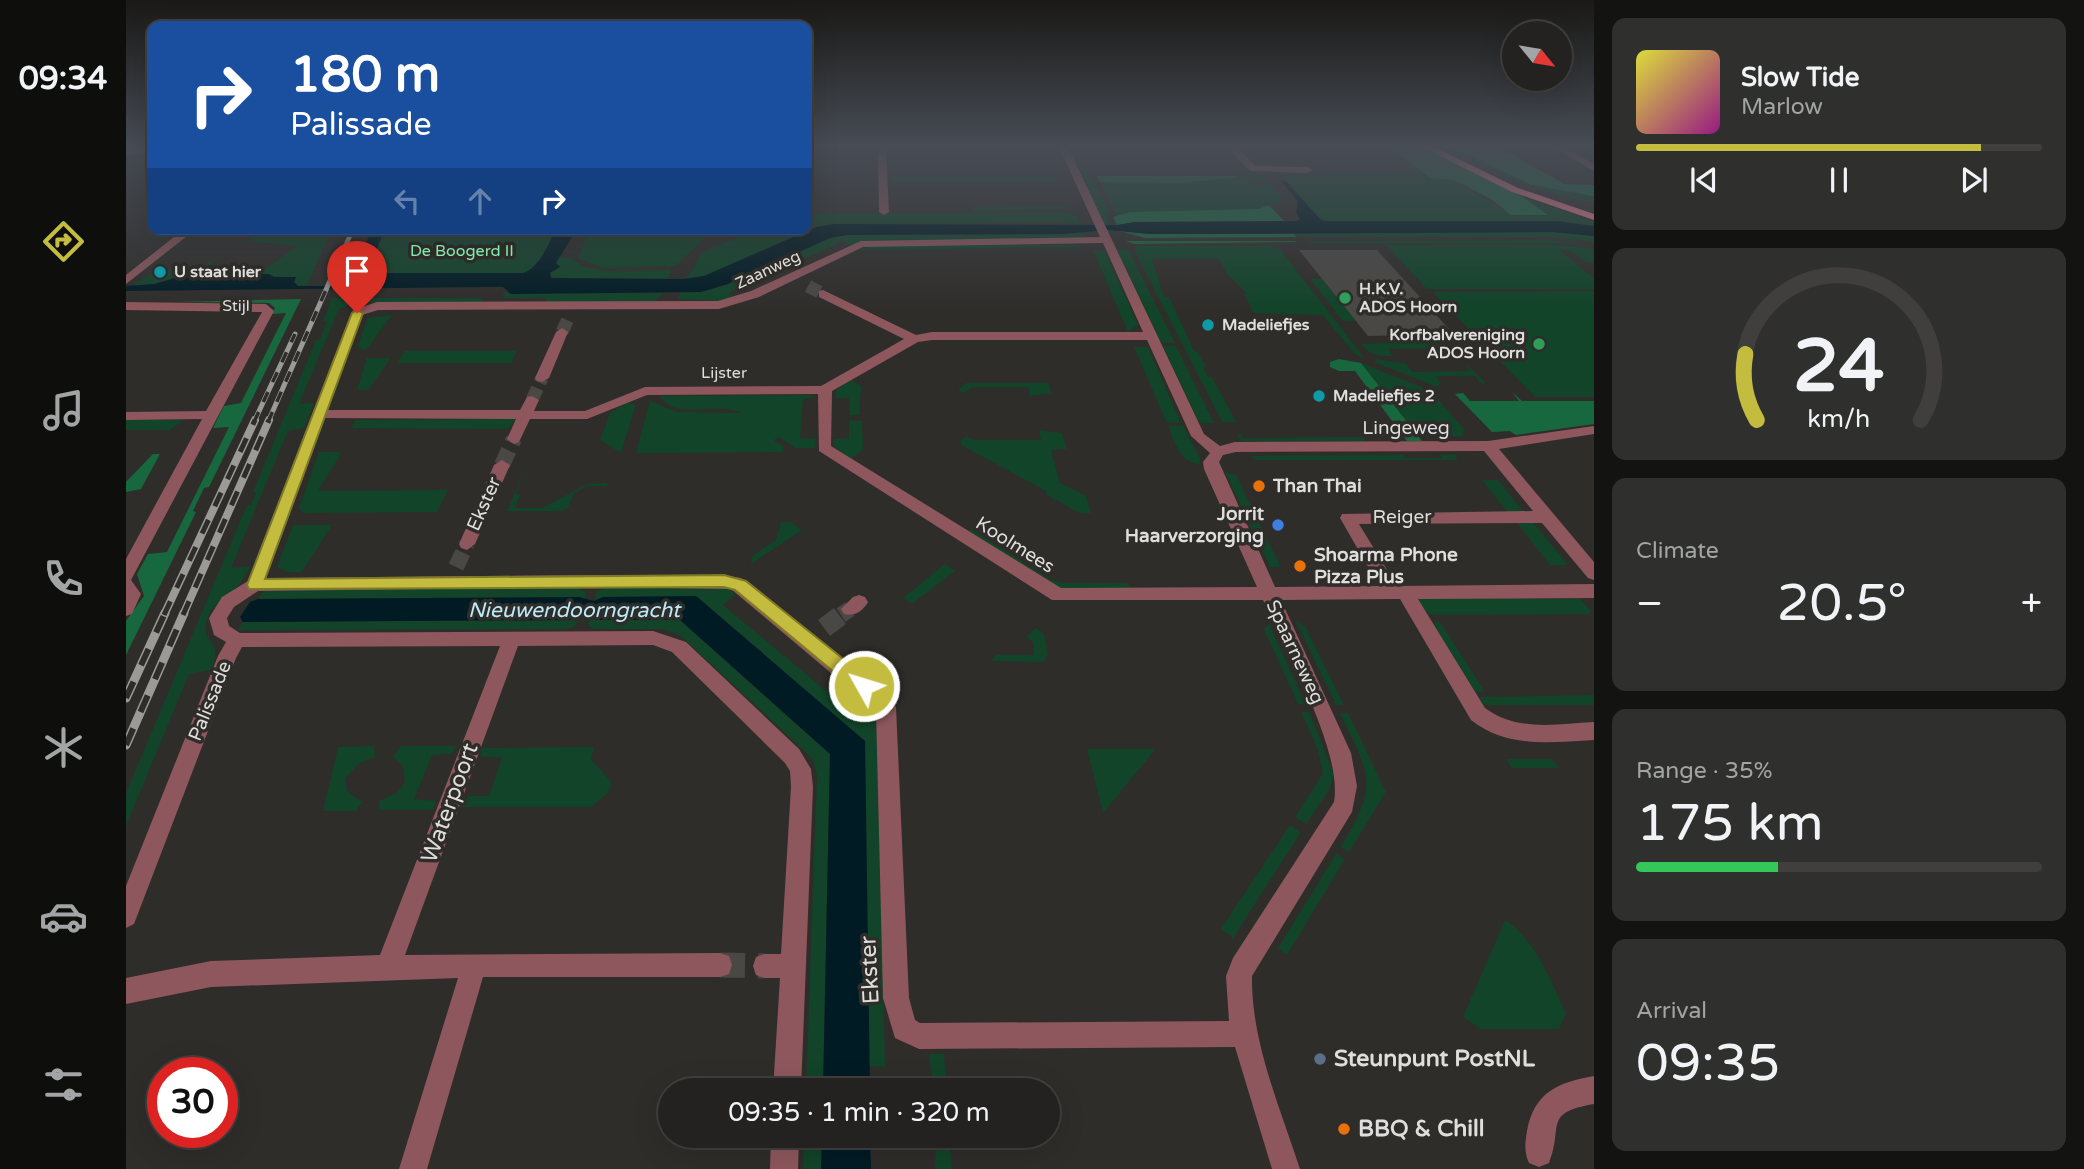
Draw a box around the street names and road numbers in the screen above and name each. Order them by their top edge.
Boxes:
street label: Zaanweg [732,246,804,294]
street label: Stijl [222,296,250,316]
street label: Lijster [701,363,748,383]
street label: Lingeweg [1362,417,1450,439]
street label: Ekster [462,473,506,534]
street label: Reiger [1372,506,1432,528]
street label: Koolmees [972,512,1058,578]
street label: Spaarneweg [1261,597,1329,707]
street label: Palissade [184,658,236,744]
street label: Waterpoort [415,739,485,867]
street label: Ekster [854,935,886,1005]

